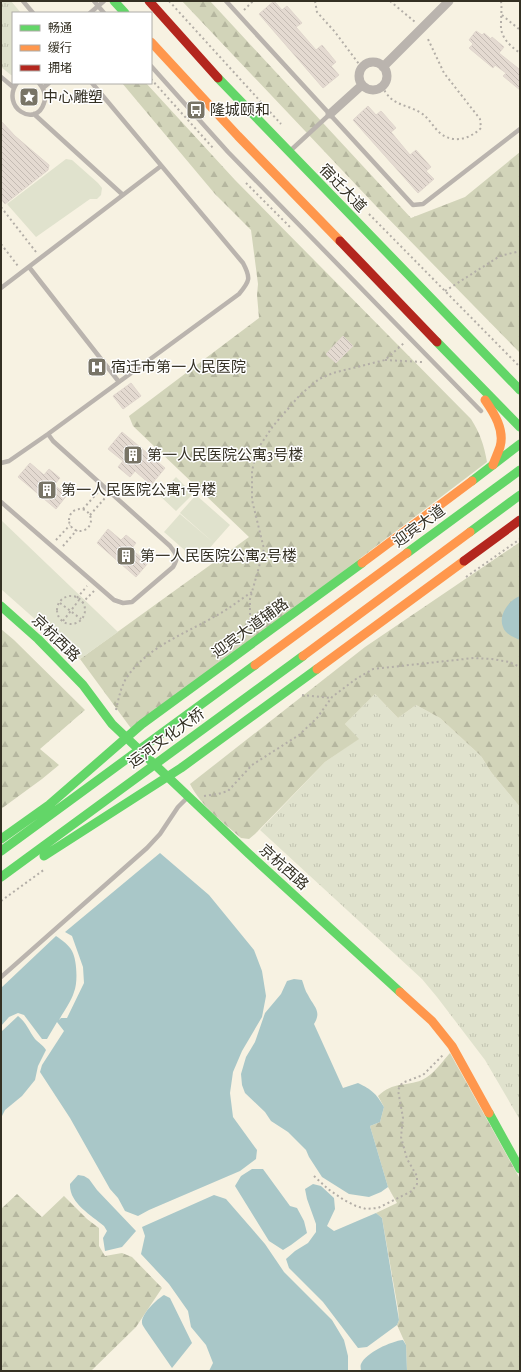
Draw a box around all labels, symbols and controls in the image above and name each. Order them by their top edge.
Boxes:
legend [12,12,152,84]
text: 畅通 [48,21,72,34]
text: 缓行 [48,41,72,54]
text: 拥堵 [48,62,72,74]
place icon: 中心雕塑 [18,86,40,108]
place label: 中心雕塑 [43,89,103,105]
bus stop icon: 隆城颐和 [185,99,207,121]
place label: 隆城颐和 [210,102,270,118]
street label: 宿迁大道 [316,161,370,215]
hospital icon: 宿迁市第一人民医院 [86,356,108,378]
place label: 宿迁市第一人民医院 [111,359,246,375]
building icon: 第一人民医院公寓3号楼 [122,444,144,466]
place label: 第一人民医院公寓3号楼 [147,447,303,463]
building icon: 第一人民医院公寓1号楼 [36,479,58,501]
place label: 第一人民医院公寓1号楼 [61,482,216,498]
street label: 迎宾大道 [390,502,448,550]
building icon: 第一人民医院公寓2号楼 [115,545,137,567]
place label: 第一人民医院公寓2号楼 [140,548,297,564]
street label: 迎宾大道辅路 [209,595,291,661]
street label: 京杭西路 [29,611,84,665]
street label: 运河文化大桥 [124,704,207,771]
street label: 京杭西路 [256,840,312,893]

